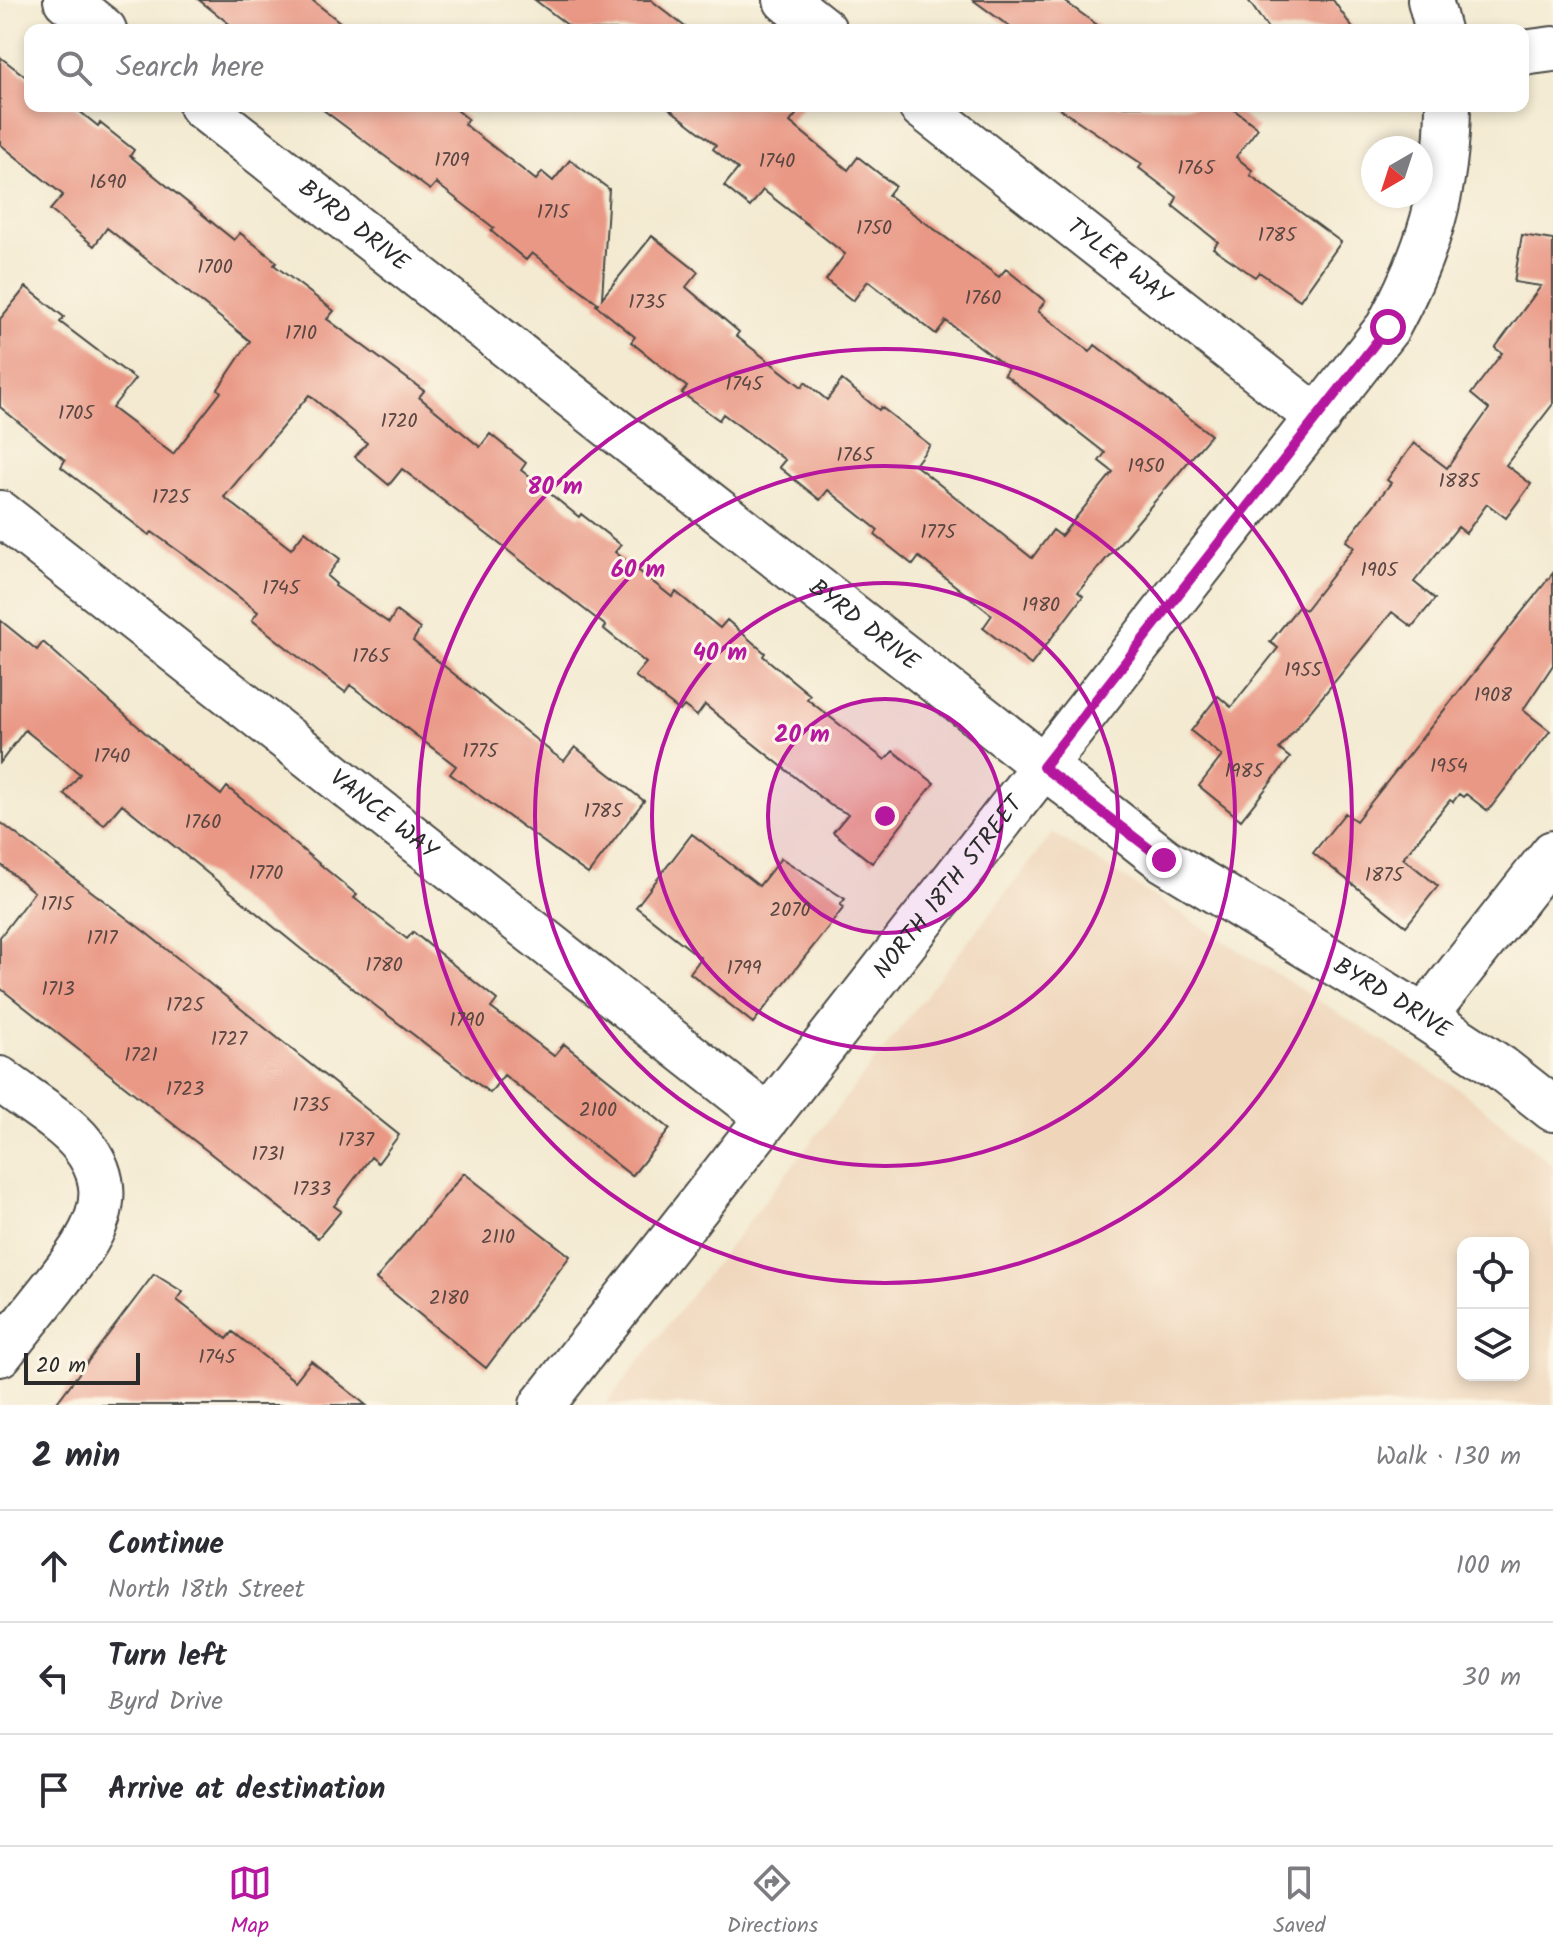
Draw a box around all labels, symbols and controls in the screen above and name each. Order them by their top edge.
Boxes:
search box [24,24,1529,112]
text: Search here [116,44,264,92]
icon: search [52,46,96,90]
north arrow [1361,136,1433,208]
house number: 1709 [434,145,470,177]
house number: 1740 [759,146,795,178]
house number: 1765 [1177,153,1216,185]
house number: 1690 [89,167,127,199]
street label: BYRD DRIVE [290,170,419,282]
house number: 1715 [537,197,571,229]
street label: TYLER WAY [1058,208,1181,316]
house number: 1750 [856,213,892,245]
house number: 1785 [1258,220,1297,252]
house number: 1700 [197,252,233,284]
house number: 1760 [965,283,1001,315]
house number: 1735 [628,287,667,319]
route start [1370,309,1406,345]
house number: 1710 [285,318,317,350]
house number: 1745 [725,369,764,401]
house number: 1705 [58,398,95,430]
house number: 1720 [380,406,418,438]
house number: 1765 [836,440,875,472]
house number: 1950 [1128,451,1164,483]
house number: 1885 [1438,466,1481,498]
text: 80 m [527,468,583,507]
house number: 1725 [152,482,191,514]
house number: 1775 [920,517,957,549]
text: 60 m [611,551,665,590]
house number: 1905 [1361,555,1399,587]
street label: BYRD DRIVE [800,569,929,682]
house number: 1745 [262,573,301,605]
house number: 1980 [1022,590,1060,622]
text: 40 m [693,634,747,673]
house number: 1765 [352,641,391,673]
house number: 1955 [1284,655,1323,687]
house number: 1908 [1474,680,1513,712]
text: 20 m [774,716,830,755]
house number: 1775 [462,736,499,768]
house number: 1740 [94,741,130,773]
house number: 1954 [1430,751,1468,783]
house number: 1985 [1225,756,1265,788]
street label: VANCE WAY [321,760,447,871]
street label: NORTH 18TH STREET [864,785,1034,988]
house number: 1785 [584,796,623,828]
centre of rings [871,802,899,830]
house number: 1760 [185,807,221,839]
route end [1146,842,1182,878]
house number: 1770 [249,858,283,890]
house number: 1875 [1365,860,1404,892]
house number: 1715 [41,889,75,921]
house number: 2070 [770,895,810,927]
house number: 1717 [87,923,118,955]
street label: BYRD DRIVE [1326,947,1460,1050]
house number: 1780 [365,950,403,982]
house number: 1799 [726,953,762,985]
house number: 1713 [41,974,75,1006]
house number: 1725 [166,990,205,1022]
house number: 1790 [449,1005,485,1037]
house number: 1727 [211,1024,248,1056]
house number: 1721 [124,1040,158,1072]
house number: 1723 [166,1074,204,1106]
house number: 1735 [292,1090,331,1122]
house number: 2100 [579,1095,617,1127]
house number: 1737 [338,1125,375,1157]
house number: 1731 [251,1139,285,1171]
house number: 1733 [293,1174,331,1206]
house number: 2110 [481,1222,515,1254]
map controls [1457,1237,1529,1381]
button: locate [1457,1237,1529,1309]
house number: 2180 [429,1283,469,1315]
button: layers [1457,1309,1529,1381]
house number: 1745 [198,1342,237,1374]
scale bar [24,1349,140,1385]
text: 20 m [36,1349,86,1384]
text: 2 min [32,1430,120,1484]
text: Walk · 130 m [1376,1436,1521,1478]
text: Continue [108,1521,224,1569]
icon: ahead [32,1544,76,1588]
text: 100 m [1456,1545,1521,1587]
text: North 18th Street [108,1569,305,1611]
text: Turn left [108,1633,227,1681]
icon: left [32,1656,76,1700]
text: 30 m [1462,1657,1521,1699]
text: Byrd Drive [108,1681,223,1723]
text: Arrive at destination [108,1766,385,1814]
icon: arrive [32,1768,76,1812]
tab: Map [228,1861,272,1944]
tab: Directions [727,1861,818,1944]
tab: Saved [1273,1861,1325,1944]

